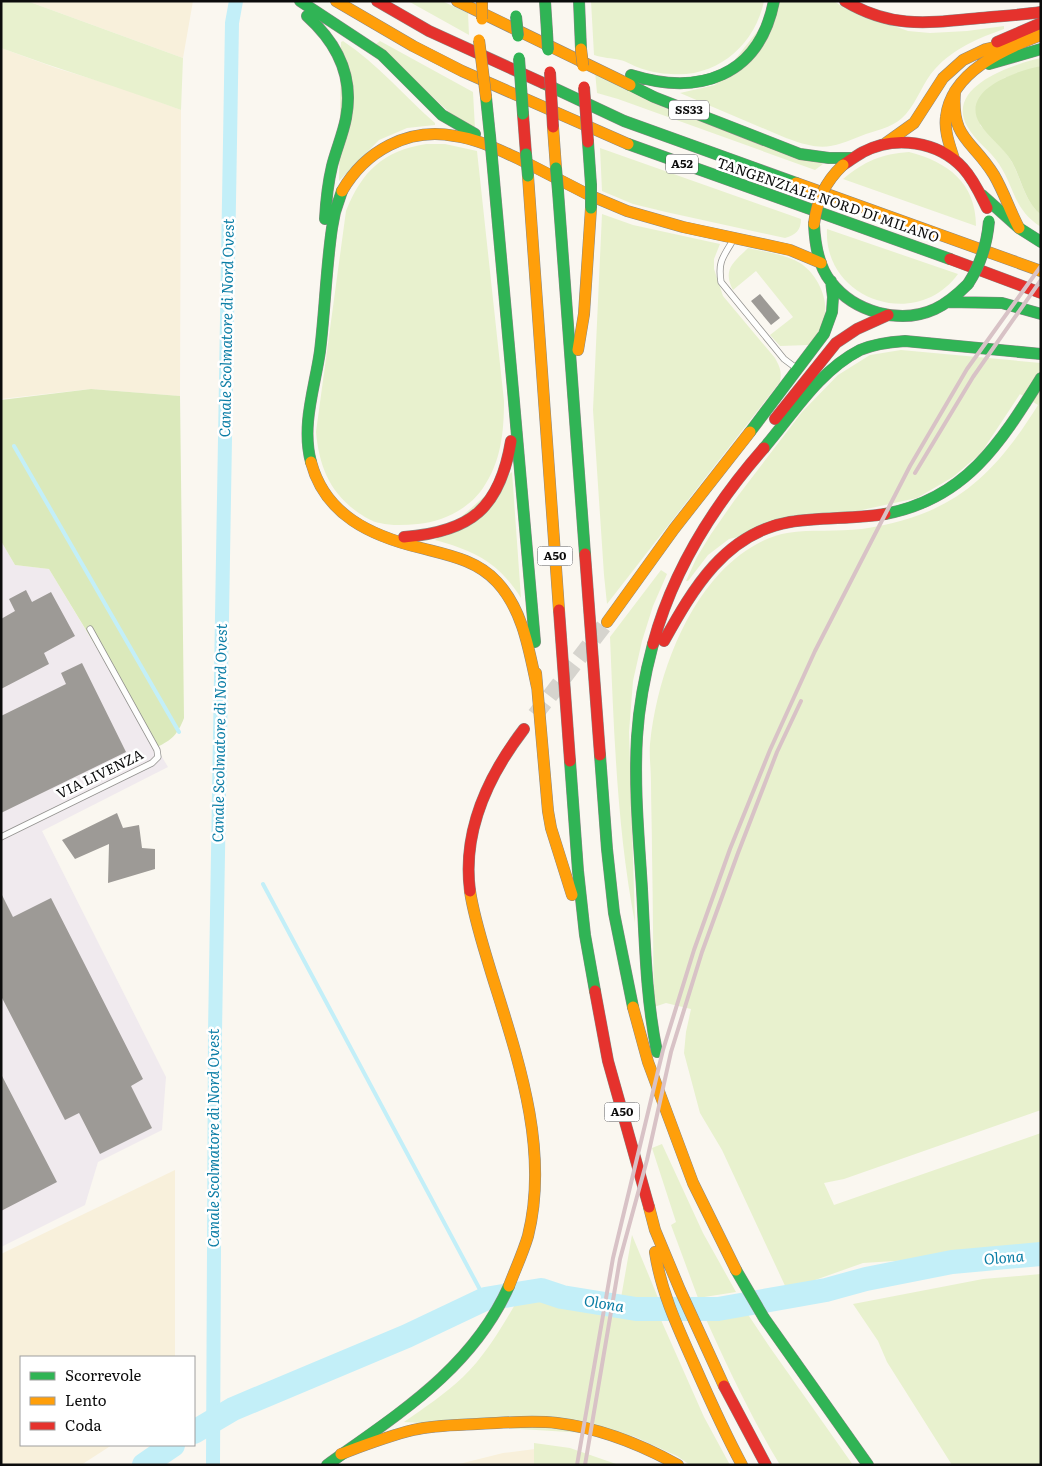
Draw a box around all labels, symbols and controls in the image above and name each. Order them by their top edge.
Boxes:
road number: SS33 [669,100,709,120]
street label: TANGENZIALE NORD DI MILANO [714,152,942,247]
road number: A52 [666,154,698,173]
water label: Canale Scolmatore di Nord Ovest [212,218,239,438]
road number: A50 [538,546,572,566]
water label: Canale Scolmatore di Nord Ovest [205,623,232,843]
street label: VIA LIVENZA [53,743,147,803]
water label: Canale Scolmatore di Nord Ovest [201,1028,224,1248]
road number: A50 [604,1102,640,1122]
water label: Olona [983,1243,1025,1270]
water label: Olona [582,1288,626,1317]
legend [20,1356,195,1446]
text: Scorrevole [65,1363,142,1386]
text: Lento [65,1388,107,1411]
text: Coda [65,1413,102,1436]

